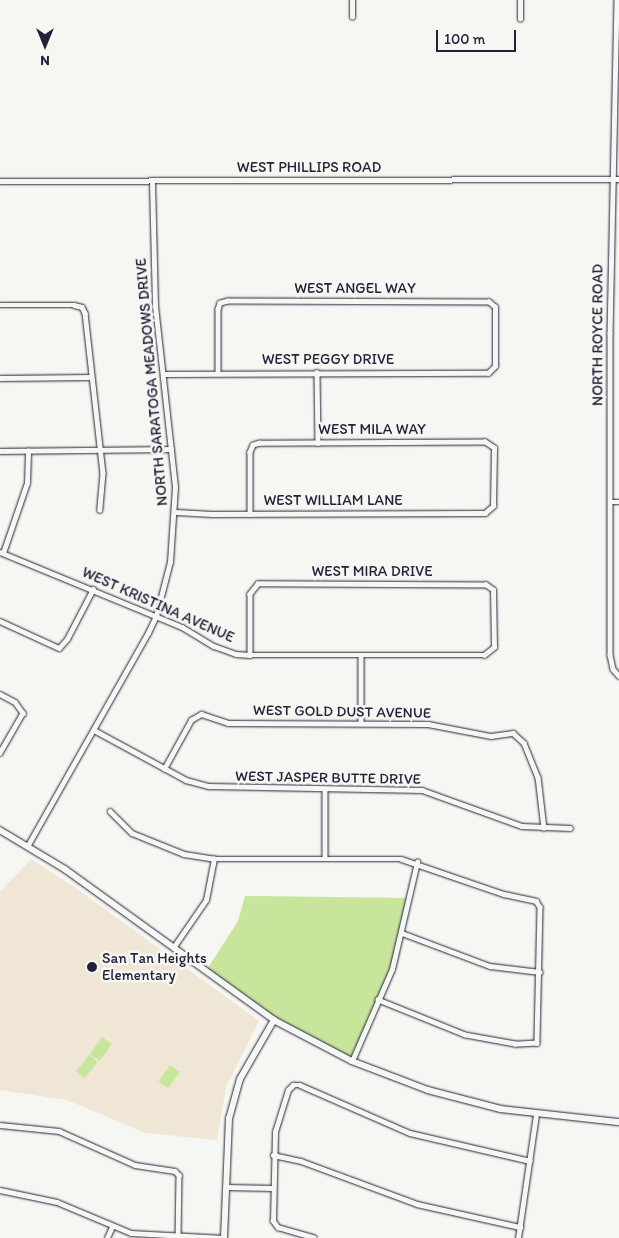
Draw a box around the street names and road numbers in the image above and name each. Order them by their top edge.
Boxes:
street label: WEST PHILLIPS ROAD [237,159,381,177]
street label: NORTH SARATOGA MEADOWS DRIVE [132,257,172,507]
street label: NORTH ROYCE ROAD [589,264,607,406]
street label: WEST ANGEL WAY [294,280,416,298]
street label: WEST PEGGY DRIVE [262,351,394,369]
street label: WEST MILA WAY [317,421,427,439]
street label: WEST WILLIAM LANE [263,492,403,510]
street label: WEST KRISTINA AVENUE [79,563,237,647]
street label: WEST MIRA DRIVE [310,563,434,581]
street label: WEST GOLD DUST AVENUE [253,701,431,723]
street label: WEST JASPER BUTTE DRIVE [235,767,421,789]

